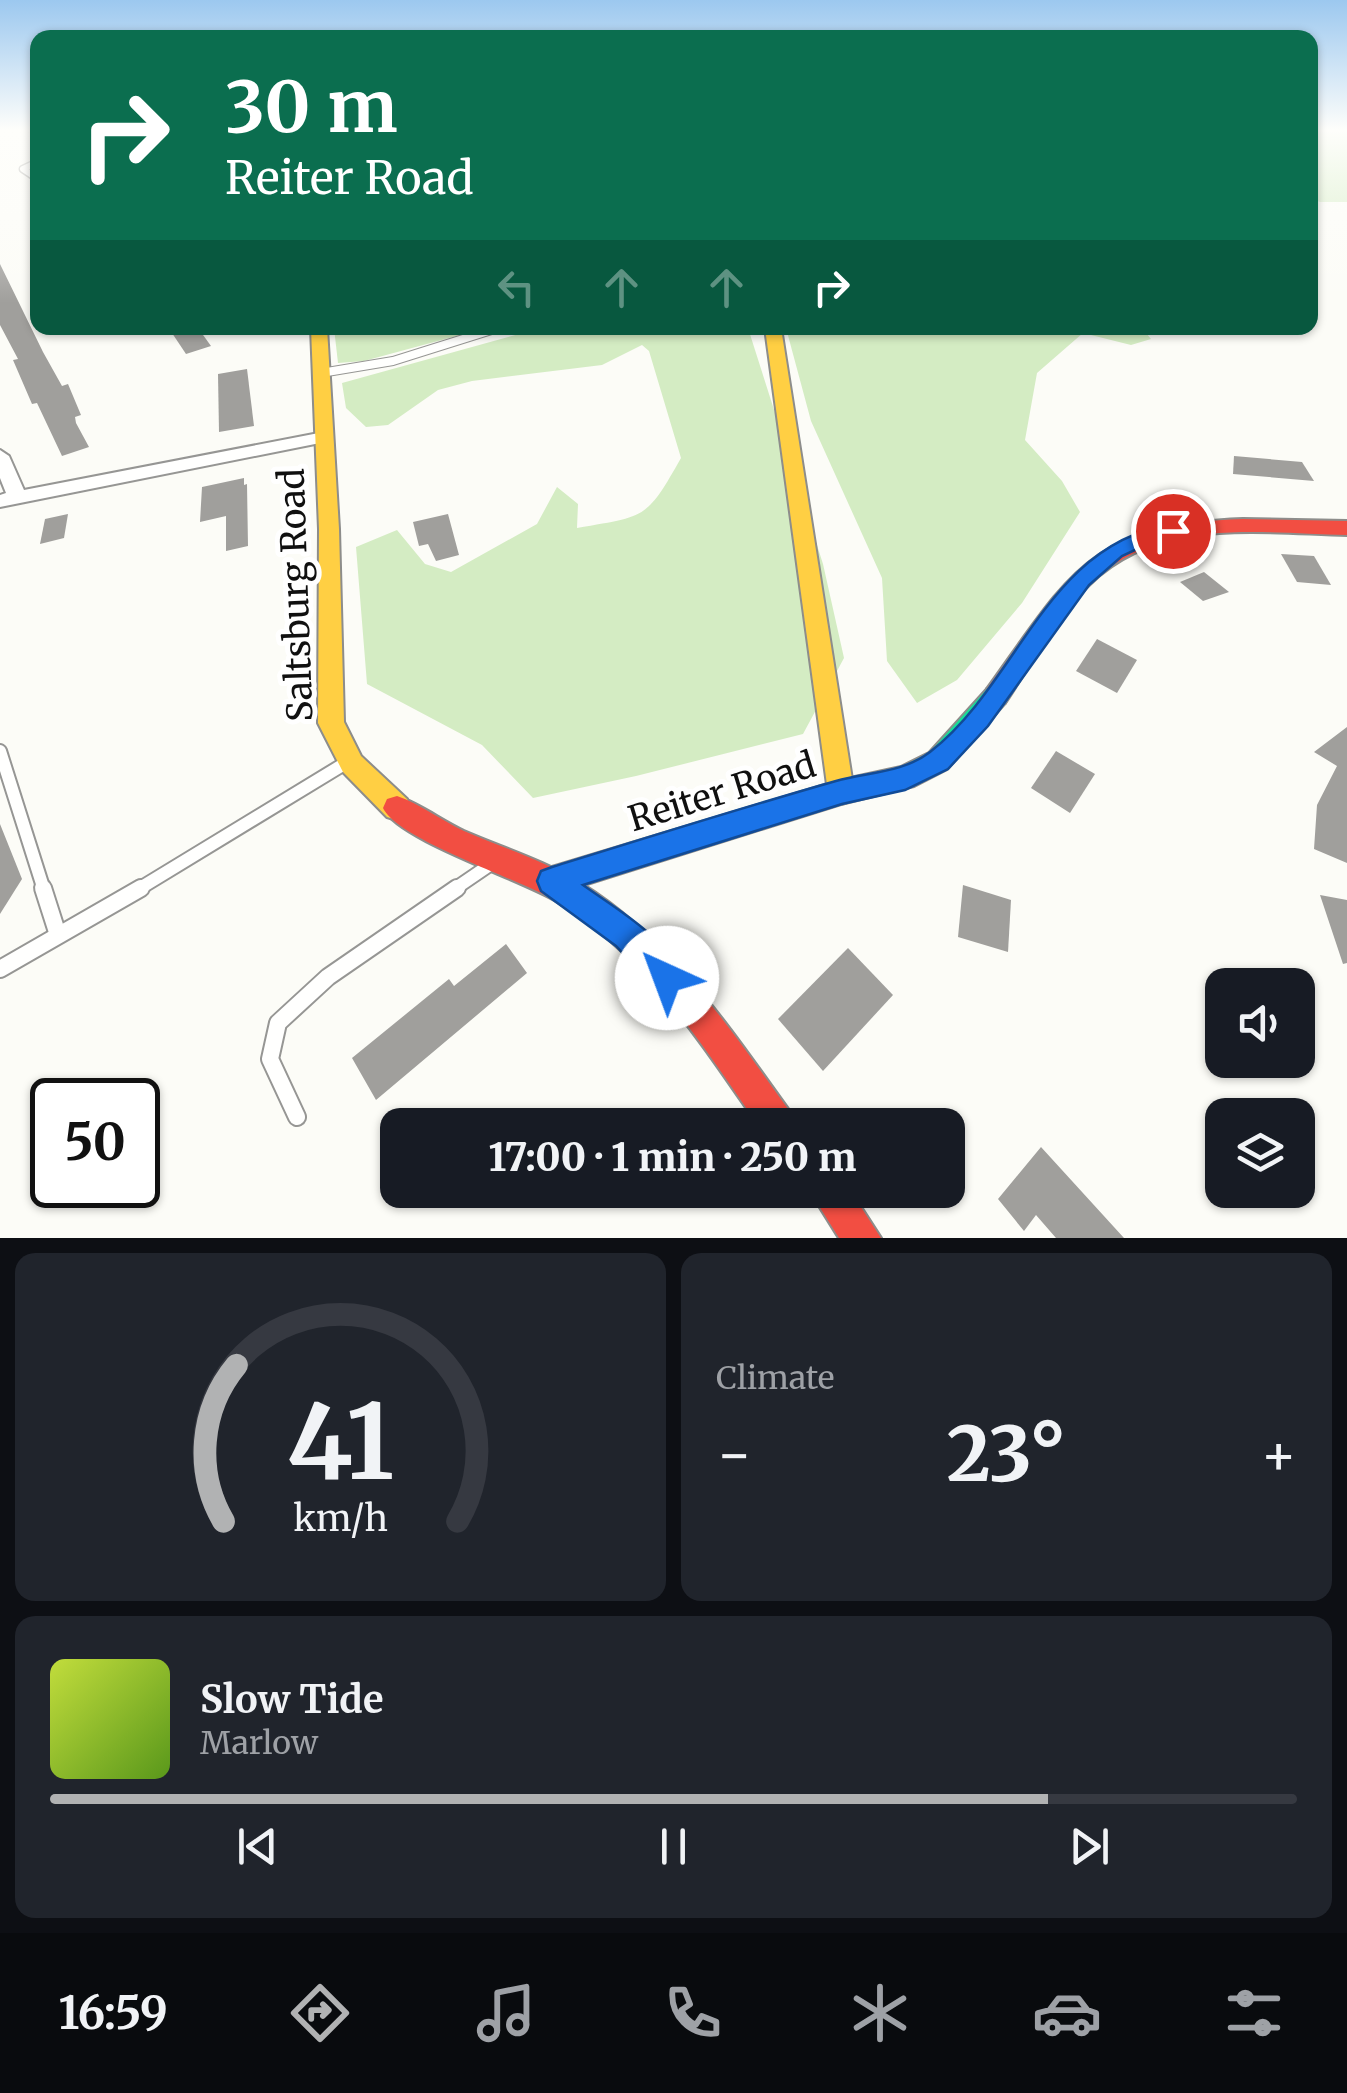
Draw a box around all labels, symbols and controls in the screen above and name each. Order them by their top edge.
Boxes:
text: 30 m [225,63,398,151]
icon: right [60,70,190,200]
text: Reiter Road [225,150,474,206]
icon: left [489,260,544,315]
icon: ahead [594,260,649,315]
icon: ahead [699,260,754,315]
icon: right [804,260,859,315]
street label: Saltsburg Road [270,468,322,722]
pin [1131,489,1216,574]
icon: arrive [1146,504,1201,559]
street label: Reiter Road [623,743,821,841]
position arrow [615,926,719,1030]
map controls [1205,968,1315,1208]
button: sound [1205,968,1315,1078]
speed limit sign: 50 [30,1078,160,1208]
button: layers [1205,1098,1315,1208]
text: 17:00 · 1 min · 250 m [489,1134,856,1181]
text: Climate [716,1358,834,1398]
text: 41 [287,1377,394,1507]
text: 23° [947,1407,1066,1501]
text: − [716,1420,753,1489]
text: + [1260,1420,1297,1489]
text: km/h [293,1496,388,1541]
text: Slow Tide [200,1676,384,1723]
text: Marlow [200,1723,318,1763]
icon: previous [230,1819,285,1874]
icon: pause [646,1819,701,1874]
icon: next [1062,1819,1117,1874]
icon: directions [285,1978,355,2048]
icon: music [471,1978,541,2048]
icon: phone [658,1978,728,2048]
icon: climate [845,1978,915,2048]
icon: car [1032,1978,1102,2048]
icon: filters [1219,1978,1289,2048]
text: 16:59 [58,1985,168,2041]

